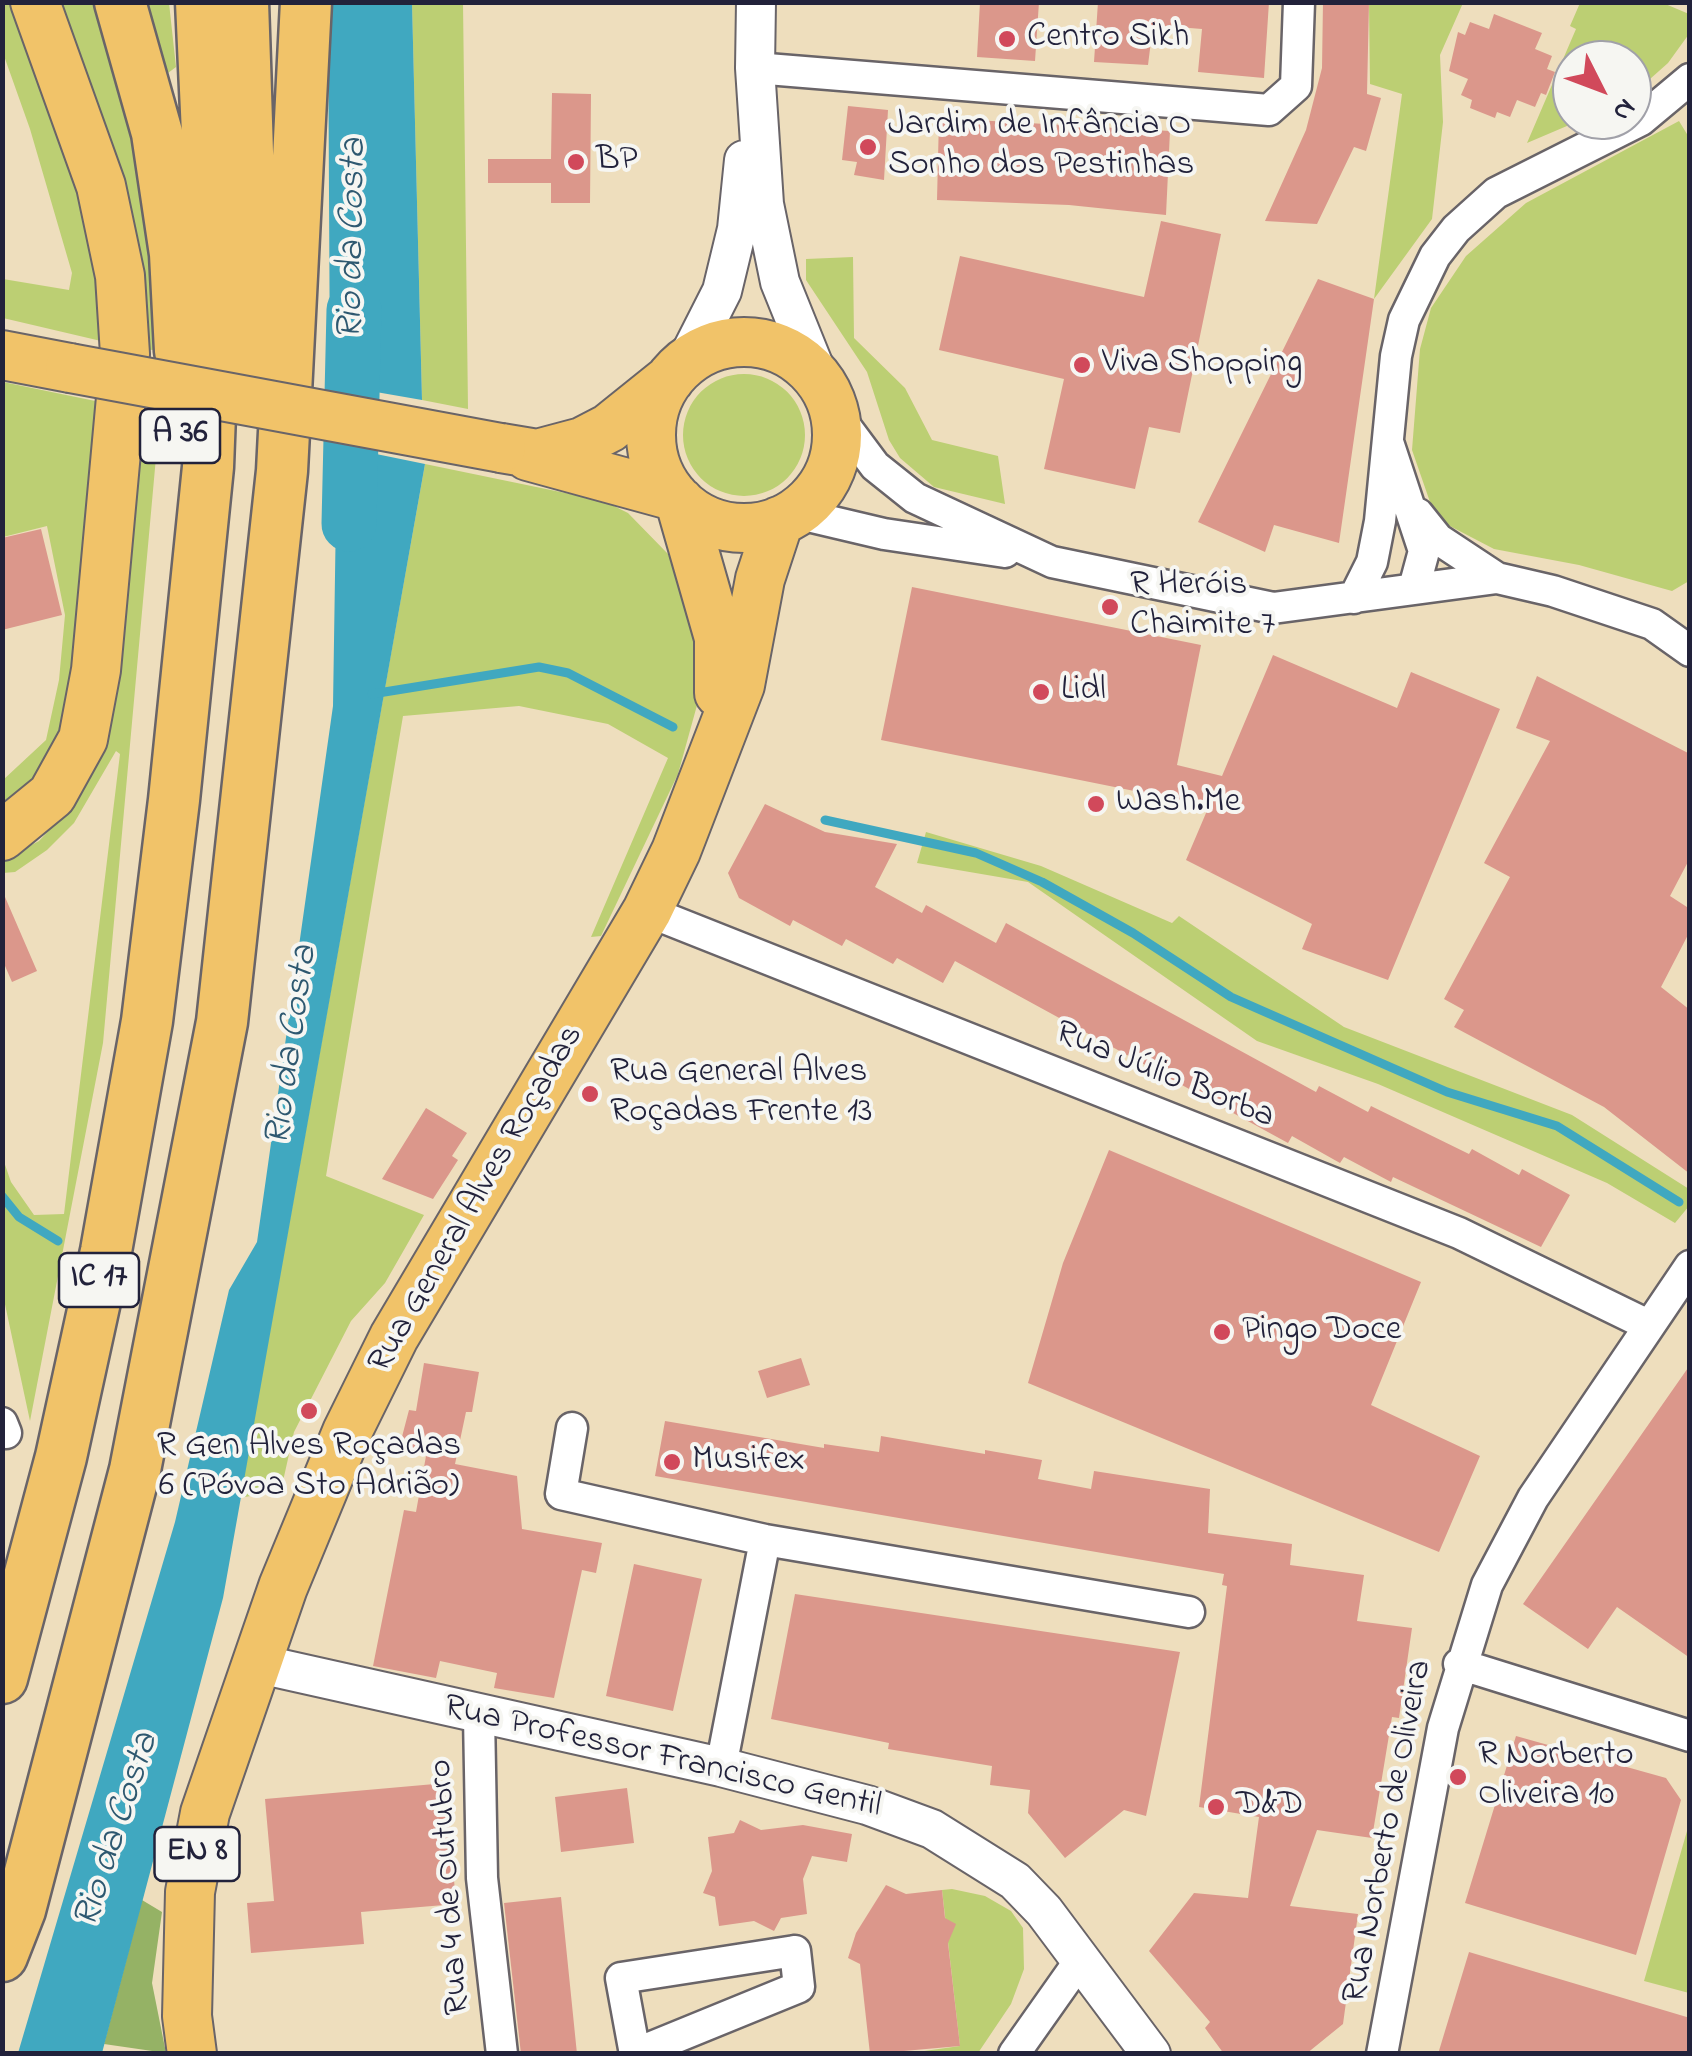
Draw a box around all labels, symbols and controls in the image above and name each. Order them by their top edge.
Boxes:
place label: Centro Sikh [1027,18,1189,60]
marker: Centro Sikh [996,28,1018,50]
north arrow [1552,40,1652,140]
text: N [1602,88,1645,130]
place label: Jardim de Infância O Sonho dos Pestinhas [888,106,1194,188]
marker: Jardim de Infância O Sonho dos Pestinhas [857,136,879,158]
water label: Rio da Costa [330,138,380,340]
place label: BP [596,141,638,183]
marker: BP [565,151,587,173]
place label: Viva Shopping [1102,344,1302,386]
marker: Viva Shopping [1071,354,1093,376]
road number: A 36 [140,409,220,463]
place label: R Heróis Chaimite 7 [1130,566,1275,648]
marker: R Heróis Chaimite 7 [1099,596,1121,618]
place label: Lidl [1061,671,1106,713]
marker: Lidl [1030,681,1052,703]
place label: Wash.Me [1116,783,1241,825]
marker: Wash.Me [1085,793,1107,815]
water label: Rio da Costa [257,943,331,1149]
street label: Rua Júlio Borba [1048,1014,1280,1140]
street label: Rua General Alves Roçadas [361,1019,595,1381]
place label: Rua General Alves Roçadas Frente 13 [610,1053,873,1135]
marker: Rua General Alves Roçadas Frente 13 [579,1083,601,1105]
road number: IC 17 [59,1253,139,1307]
place label: Pingo Doce [1242,1311,1402,1353]
marker: Pingo Doce [1211,1321,1233,1343]
marker: R Gen Alves Roçadas 6 (Póvoa Sto Adrião) [298,1400,320,1422]
place label: R Gen Alves Roçadas 6 (Póvoa Sto Adrião) [157,1427,461,1509]
place label: Musifex [692,1441,805,1483]
marker: Musifex [661,1451,683,1473]
street label: Rua Norberto de Oliveira [1336,1657,1444,2007]
street label: Rua Professor Francisco Gentil [439,1688,885,1830]
water label: Rio da Costa [66,1728,172,1934]
place label: R Norberto Oliveira 10 [1478,1736,1634,1818]
street label: Rua 4 de Outubro [422,1758,482,2016]
marker: R Norberto Oliveira 10 [1447,1766,1469,1788]
place label: D&D [1236,1786,1303,1828]
marker: D&D [1205,1796,1227,1818]
road number: EN 8 [154,1827,240,1881]

